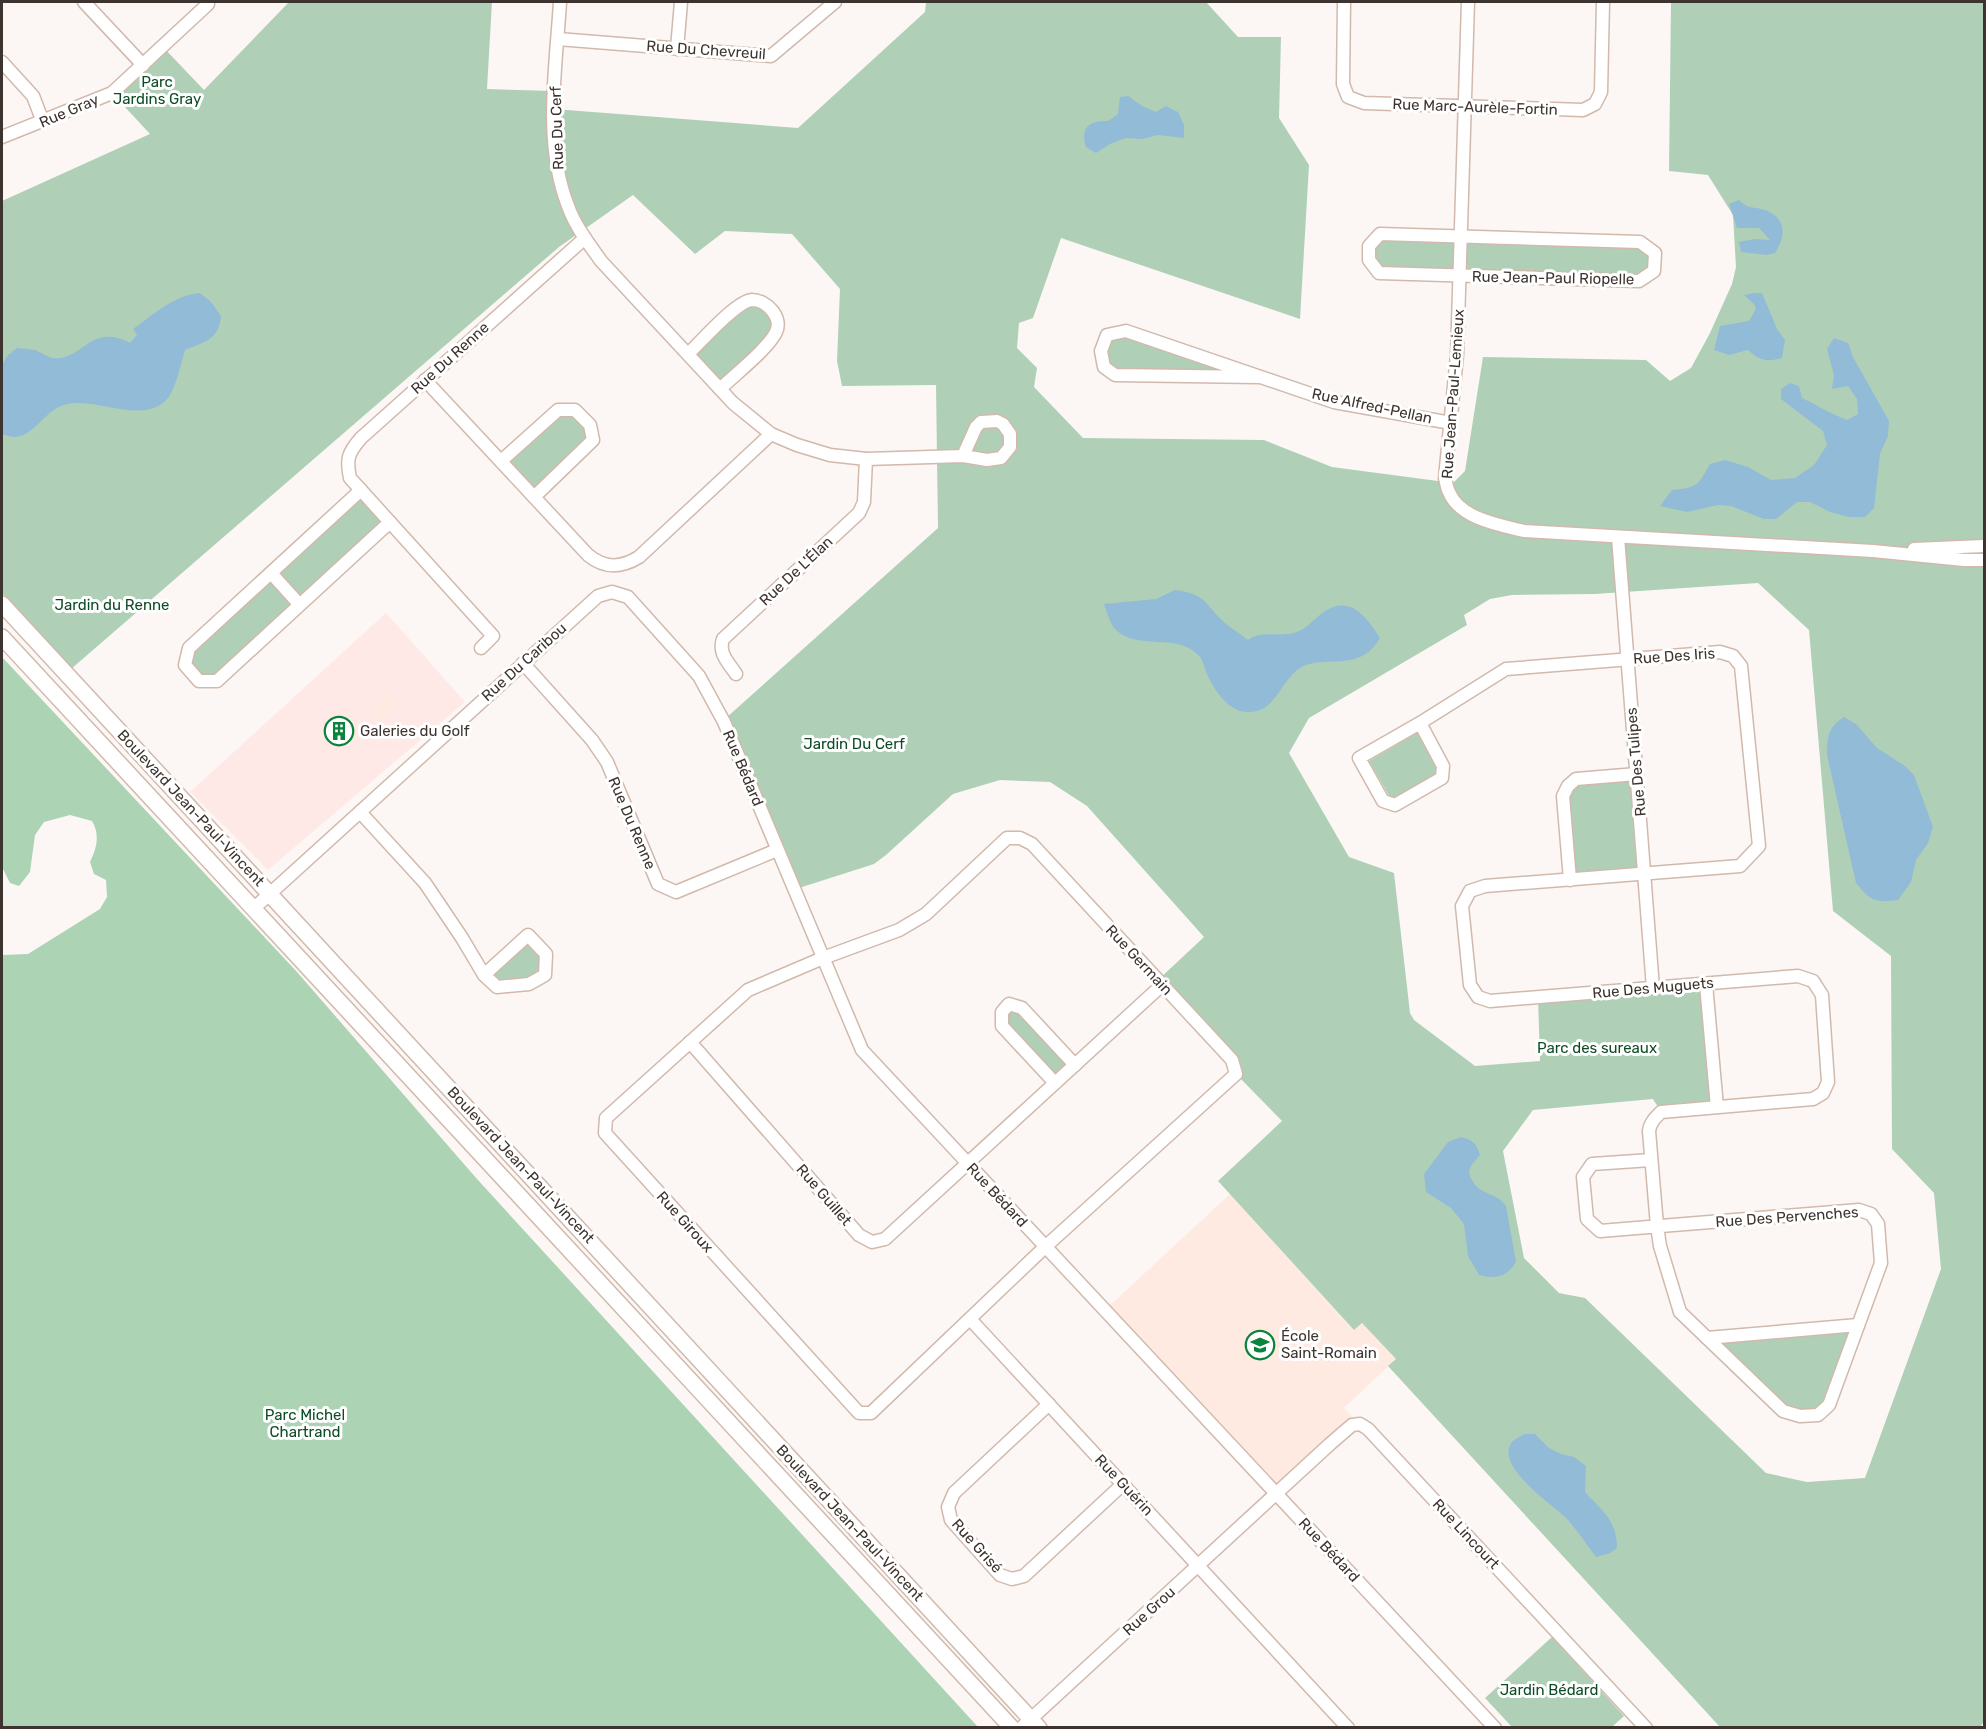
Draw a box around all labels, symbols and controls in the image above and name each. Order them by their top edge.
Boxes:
street label: Rue Du Chevreuil [646,37,766,63]
park label: Parc Jardins Gray [113,73,201,108]
street label: Rue Du Cerf [547,86,567,170]
street label: Rue Gray [36,90,102,132]
street label: Rue Marc-Aurèle-Fortin [1392,95,1558,119]
street label: Rue Jean-Paul Riopelle [1472,268,1634,288]
street label: Rue Jean-Paul-Lemieux [1438,309,1468,479]
street label: Rue Du Renne [407,318,493,398]
street label: Rue Alfred-Pellan [1310,384,1434,428]
street label: Rue De L'Élan [756,533,836,609]
park label: Jardin du Renne [55,596,169,614]
street label: Rue Du Caribou [478,619,570,705]
street label: Rue Des Iris [1632,644,1716,668]
street label: Rue Des Tulipes [1622,706,1650,817]
building icon: Galeries du Golf [323,715,355,747]
place label: Galeries du Golf [360,722,470,740]
street label: Boulevard Jean-Paul-Vincent [114,726,268,890]
street label: Rue Bédard [719,727,767,809]
park label: Jardin Du Cerf [803,735,905,753]
street label: Rue Du Renne [604,774,660,872]
street label: Rue Germain [1102,921,1176,999]
street label: Rue Des Muguets [1592,974,1715,1002]
park label: Parc des sureaux [1537,1039,1657,1057]
street label: Boulevard Jean-Paul-Vincent [444,1083,598,1247]
street label: Rue Bédard [963,1159,1031,1231]
street label: Rue Guillet [793,1161,856,1229]
street label: Rue Giroux [653,1188,717,1256]
street label: Rue Des Pervenches [1715,1203,1860,1231]
place label: École Saint-Romain [1281,1327,1377,1362]
school or university icon: École Saint-Romain [1244,1329,1276,1361]
park label: Parc Michel Chartrand [265,1406,345,1441]
street label: Boulevard Jean-Paul-Vincent [773,1441,927,1605]
street label: Rue Guérin [1091,1451,1157,1519]
street label: Rue Lincourt [1429,1495,1503,1573]
street label: Rue Bédard [1295,1514,1363,1586]
street label: Rue Grisé [948,1515,1006,1577]
street label: Rue Grou [1119,1583,1179,1639]
park label: Jardin Bédard [1500,1681,1598,1699]

